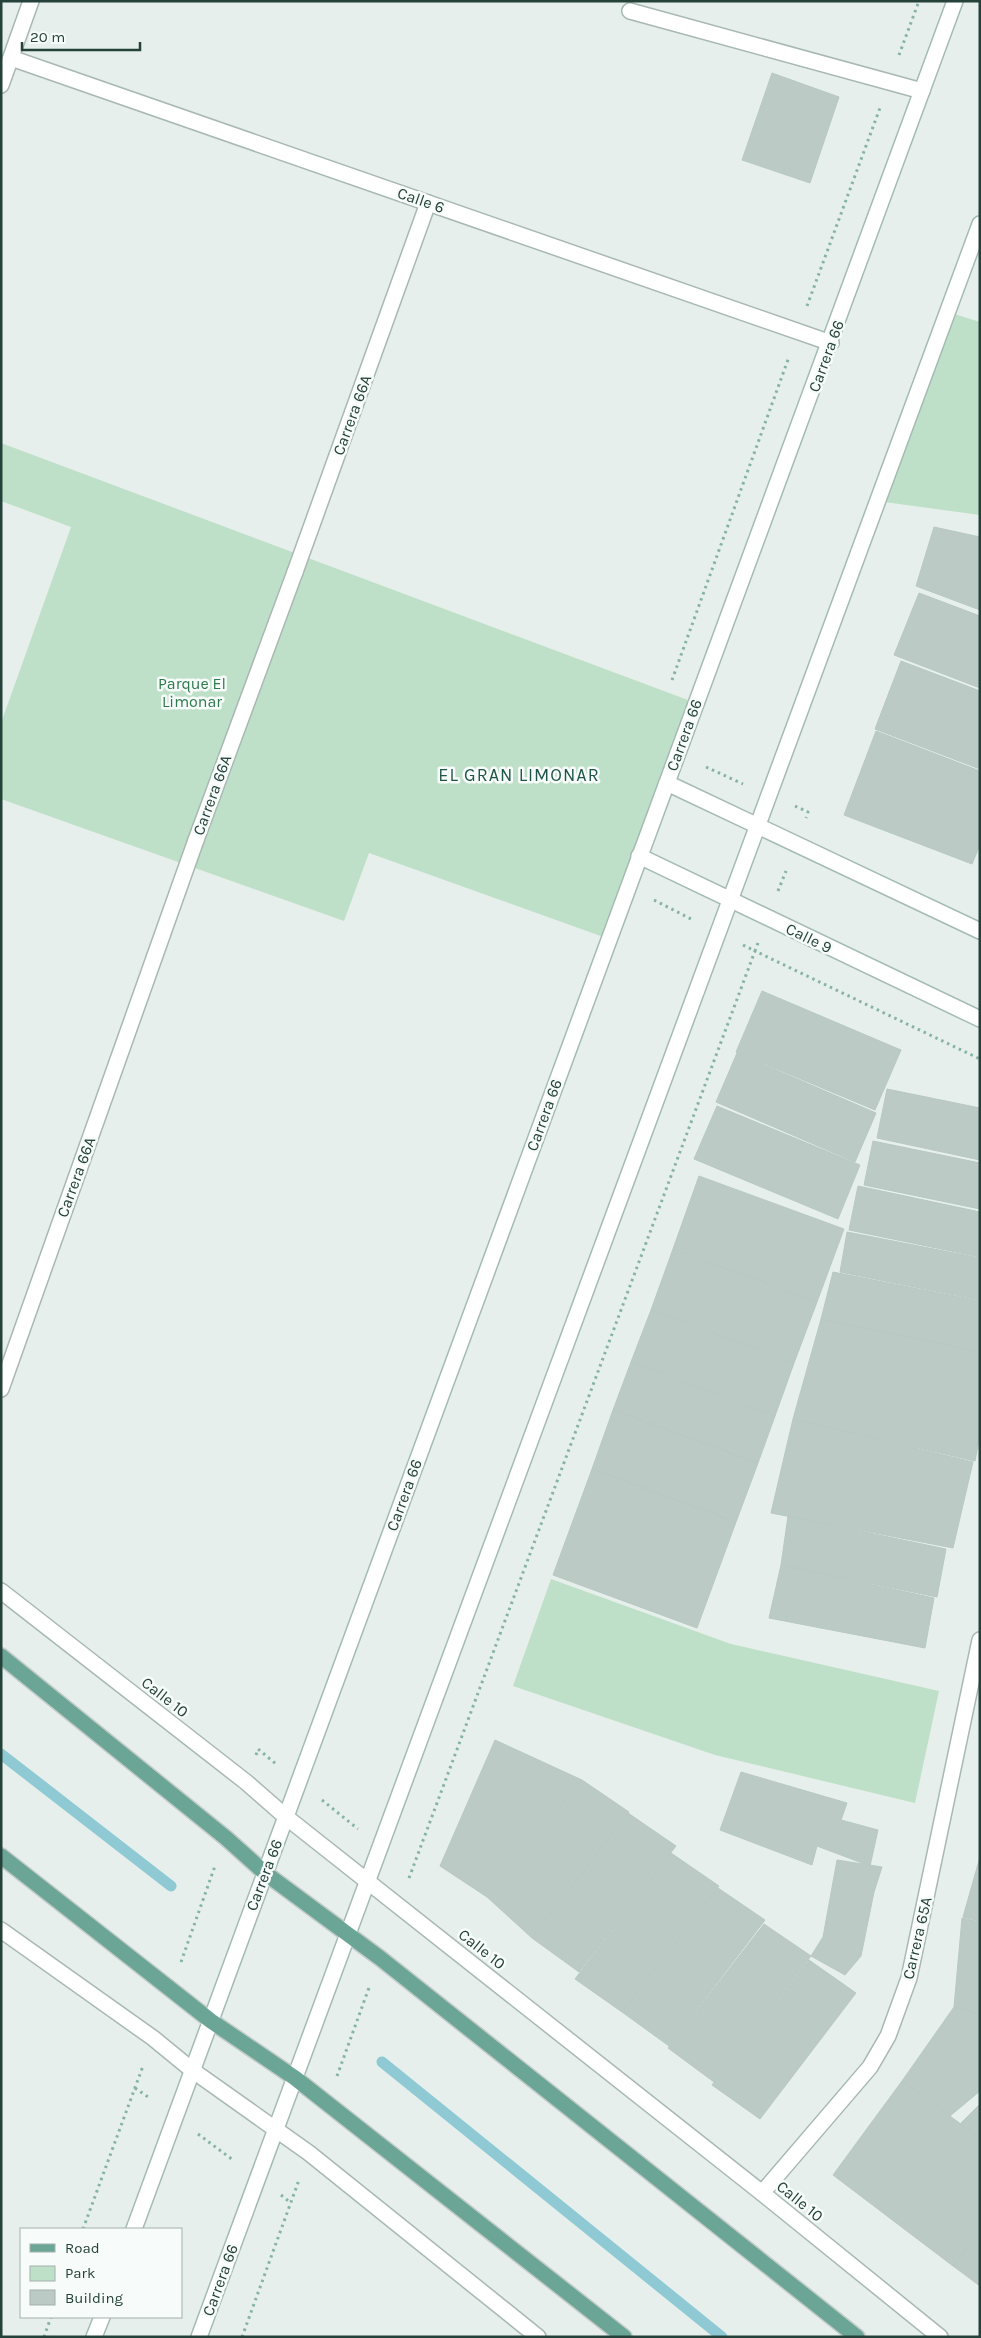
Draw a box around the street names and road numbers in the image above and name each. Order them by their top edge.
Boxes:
street label: Calle 6 [395,183,447,217]
street label: Carrera 66 [804,317,848,395]
street label: Carrera 66A [329,372,375,458]
street label: Carrera 66 [662,696,706,774]
street label: Carrera 66A [189,752,235,838]
street label: Calle 9 [783,919,835,957]
street label: Carrera 66 [522,1076,566,1154]
street label: Carrera 66A [53,1134,99,1220]
street label: Carrera 66 [382,1456,426,1534]
street label: Calle 10 [138,1673,192,1721]
street label: Carrera 66 [242,1837,286,1913]
street label: Carrera 65A [898,1895,936,1981]
street label: Calle 10 [455,1925,509,1973]
street label: Calle 10 [773,2177,827,2225]
street label: Carrera 66 [198,2241,242,2319]

